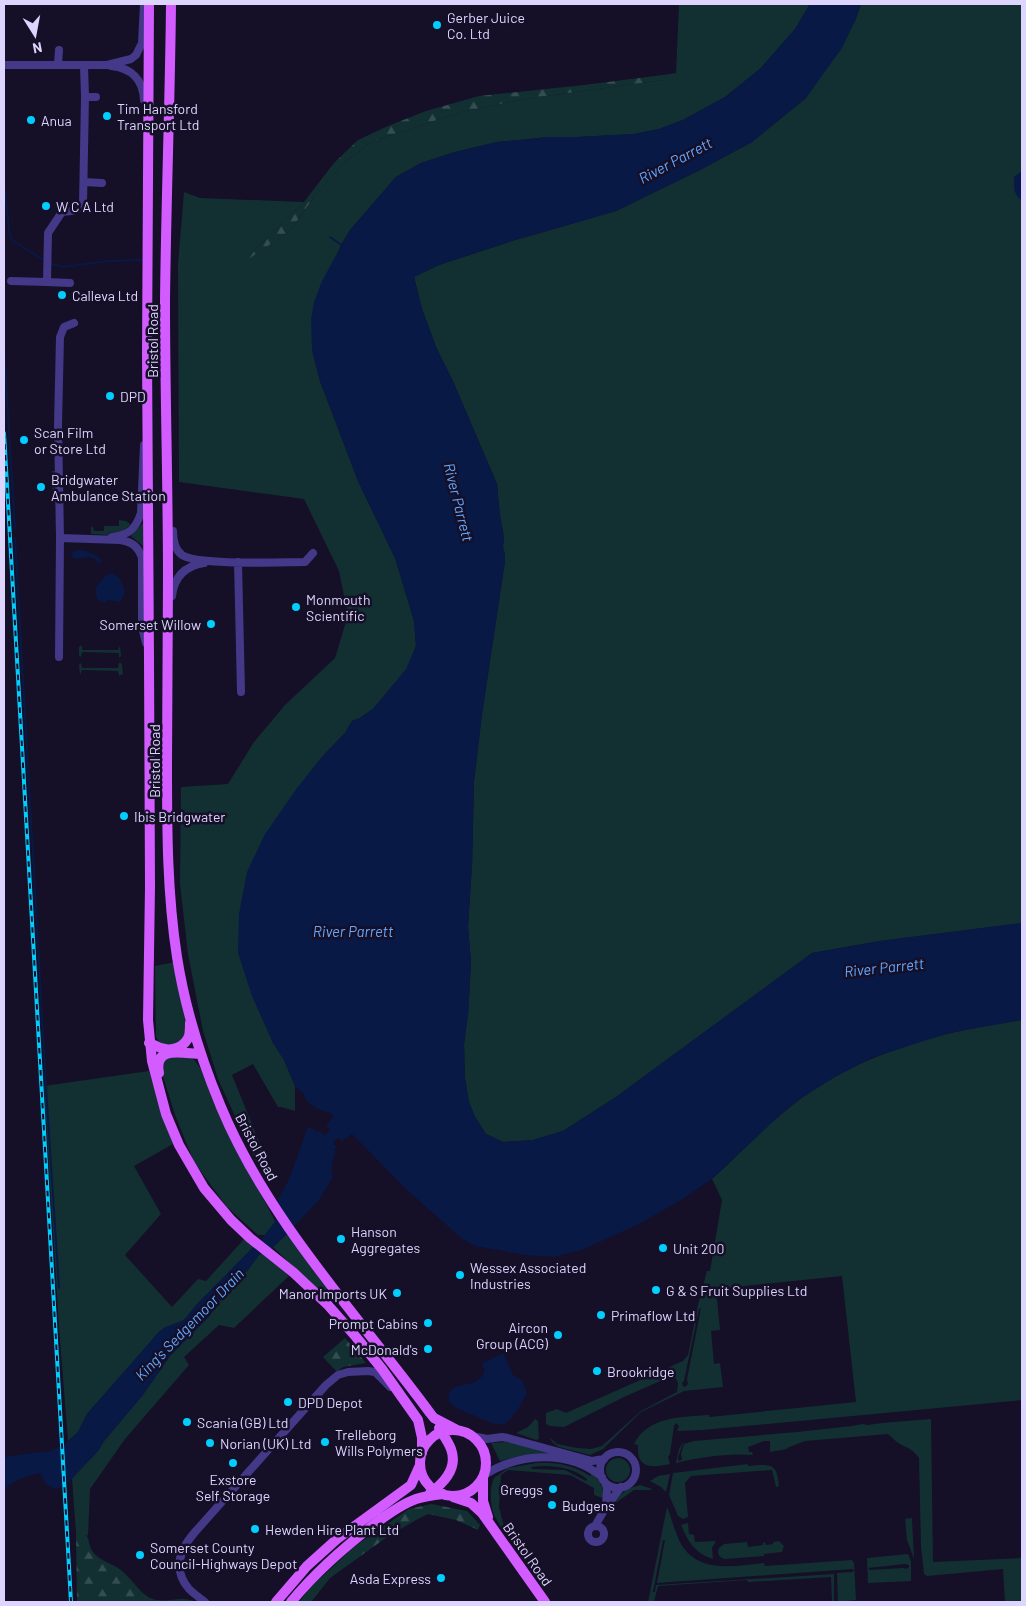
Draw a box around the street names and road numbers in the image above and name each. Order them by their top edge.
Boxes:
street label: Bristol Road [144,304,161,378]
street label: Bristol Road [146,724,163,798]
street label: Bristol Road [232,1110,282,1184]
street label: Bristol Road [500,1519,556,1589]

